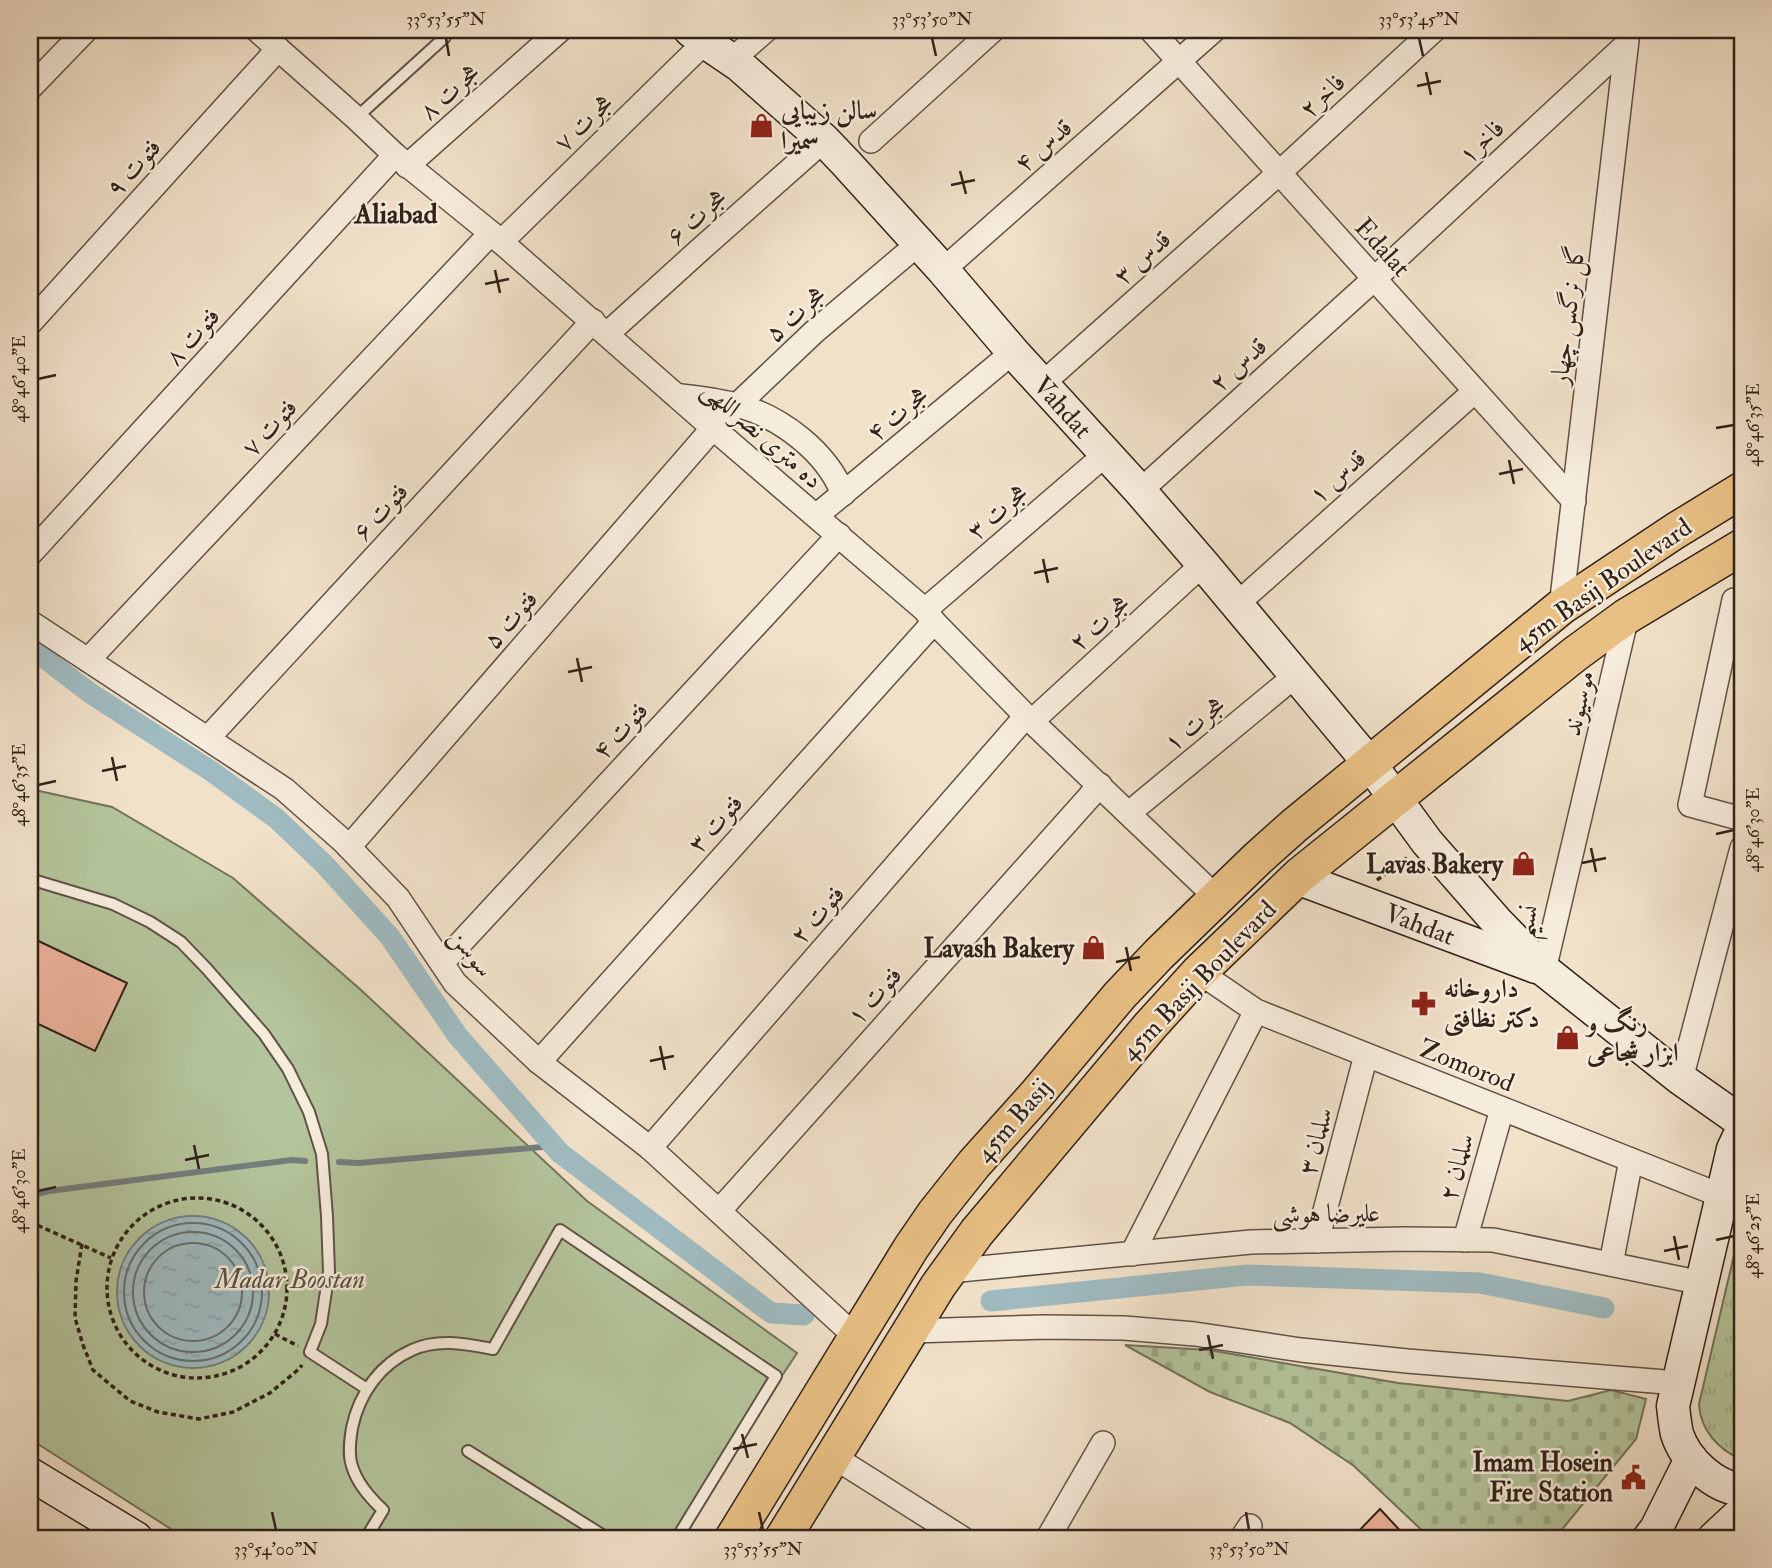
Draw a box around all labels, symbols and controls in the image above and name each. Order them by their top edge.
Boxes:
text: 33°53'55"N [406,8,486,31]
text: 33°53'50"N [892,8,972,31]
text: 33°53'45"N [1378,8,1460,31]
street label: هجرت ۸ [413,56,487,127]
street label: فاخر۲ [1293,66,1352,125]
street label: هجرت ۷ [547,87,620,159]
place label: سالن زیبایی سمیرا [780,95,877,157]
shop icon: سالن زیبایی سمیرا [747,111,775,139]
street label: قدس ۴ [1008,112,1079,180]
street label: فاخر۱ [1452,112,1511,171]
street label: فتوت ۹ [99,132,168,204]
street label: هجرت ۶ [660,181,734,252]
district label: Aliabad [354,197,438,232]
street label: Edalat [1348,212,1417,284]
street label: قدس ۳ [1107,224,1178,292]
street label: گل نرگس چهار [1543,243,1593,390]
street label: هجرت ۵ [759,278,833,349]
street label: فتوت ۸ [158,301,227,373]
street label: قدس ۲ [1203,331,1274,399]
text: 48°46'40"E [8,335,31,423]
street label: Vahdat [1026,370,1098,445]
street label: ده متری نصراللهی [695,374,829,497]
street label: هجرت ۴ [860,379,935,449]
text: 48°46'35"E [1742,383,1765,467]
street label: فتوت ۷ [235,392,305,463]
street label: قدس ۱ [1302,443,1373,511]
street label: فتوت ۶ [346,476,416,547]
street label: هجرت ۳ [961,477,1035,547]
street label: 45m Basij Boulevard [1507,511,1698,658]
street label: فتوت ۵ [476,584,545,656]
street label: هجرت ۲ [1063,587,1137,658]
street label: موسیوند [1556,667,1602,739]
street label: هجرت ۱ [1157,689,1232,759]
street label: فتوت ۴ [586,695,656,766]
text: 48°46'35"E [8,743,31,827]
street label: فتوت ۳ [681,788,750,860]
text: 48°46'30"E [1742,788,1765,872]
place label: Lavas Bakery [1366,849,1505,882]
shop icon: Lavas Bakery [1509,850,1537,878]
street label: فتوت ۲ [783,879,852,951]
street label: 45m Basij Boulevard [1114,894,1284,1068]
street label: Vahdat [1380,897,1459,953]
street label: نسیم [1508,902,1555,943]
street label: سوسن [441,921,501,985]
place label: Lavash Bakery [923,933,1076,966]
shop icon: Lavash Bakery [1080,934,1108,962]
street label: فتوت ۱ [840,960,909,1032]
place label: داروخانه دکتر نظافتی [1444,973,1539,1037]
pharmacy icon: داروخانه دکتر نظافتی [1410,989,1438,1017]
place label: رنگ و ابزار شجاعی [1584,1005,1679,1069]
shop icon: رنگ و ابزار شجاعی [1553,1023,1581,1051]
street label: Zomorod [1414,1032,1519,1099]
street label: 45m Basij [969,1072,1059,1169]
street label: سلمان ۳ [1292,1104,1340,1178]
street label: سلمان ۲ [1432,1130,1482,1205]
text: 48°46'30"E [8,1149,31,1233]
text: 48°46'25"E [1742,1193,1765,1279]
street label: علیرضا هوشی [1272,1197,1380,1233]
park label: Madar Boostan [213,1264,365,1296]
place label: Imam Hosein Fire Station [1472,1447,1614,1509]
public building icon: Imam Hosein Fire Station [1619,1463,1647,1491]
text: 33°54'00"N [234,1538,318,1561]
text: 33°53'55"N [723,1538,803,1561]
text: 33°53'50"N [1209,1538,1289,1561]

